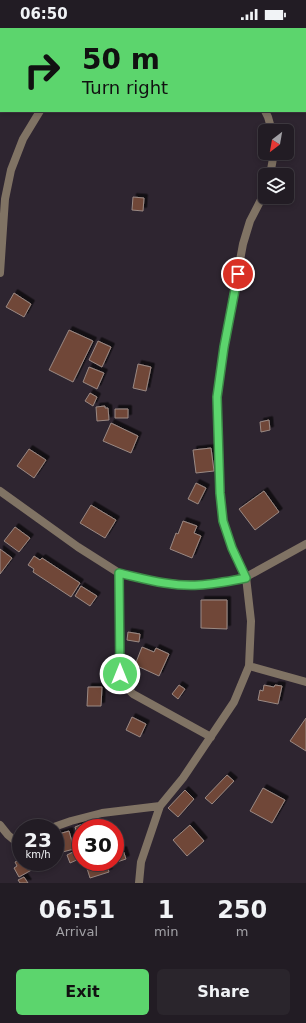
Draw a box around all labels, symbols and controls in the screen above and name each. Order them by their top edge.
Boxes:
text: 06:50 [20,5,68,23]
text: 50 m [82,43,160,76]
icon: right [16,44,68,96]
text: Turn right [82,77,168,98]
north arrow [258,124,294,160]
map controls [258,124,294,204]
button: layers [258,168,294,204]
pin [221,257,255,291]
icon: arrive [227,263,249,285]
position arrow [99,653,141,695]
speed limit sign: 30 [72,819,124,871]
text: 23 [24,828,52,852]
text: km/h [25,849,51,860]
text: 06:51 [39,896,115,924]
text: 1 [158,896,174,924]
text: 250 [217,896,267,924]
text: Arrival [56,924,98,939]
text: min [154,924,178,939]
text: m [236,924,249,939]
button: Exit [16,969,149,1015]
button: Share [157,969,290,1015]

